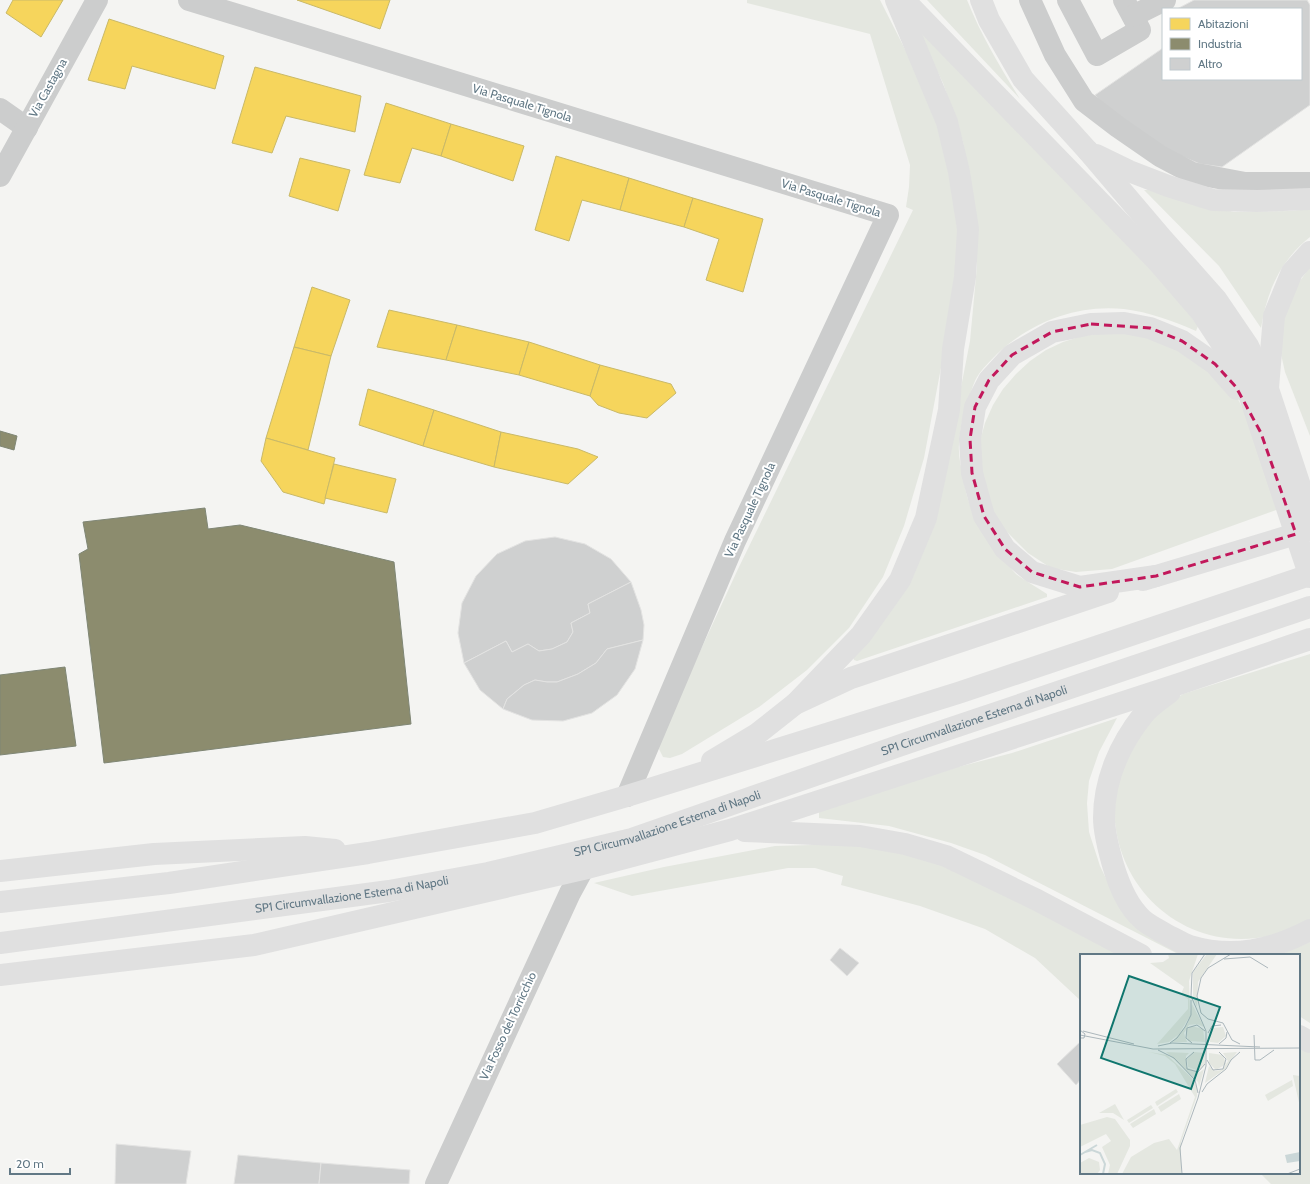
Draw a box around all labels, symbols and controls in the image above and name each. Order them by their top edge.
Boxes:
legend [1162,8,1302,80]
text: Abitazioni [1198,16,1248,31]
text: Industria [1198,36,1242,51]
street label: Via Castagna [25,55,70,120]
text: Altro [1198,56,1223,71]
street label: Via Pasquale Tignola [471,80,574,125]
street label: Via Pasquale Tignola [780,175,883,220]
street label: Via Pasquale Tignola [721,460,778,560]
street label: SP1 Circumvallazione Esterna di Napoli [879,682,1069,759]
street label: SP1 Circumvallazione Esterna di Napoli [572,787,762,860]
street label: SP1 Circumvallazione Esterna di Napoli [254,872,450,916]
inset map [1080,954,1300,1174]
street label: Via Fosso del Torricchio [476,969,539,1082]
scale bar [10,1150,70,1176]
text: 20 m [16,1156,44,1171]

